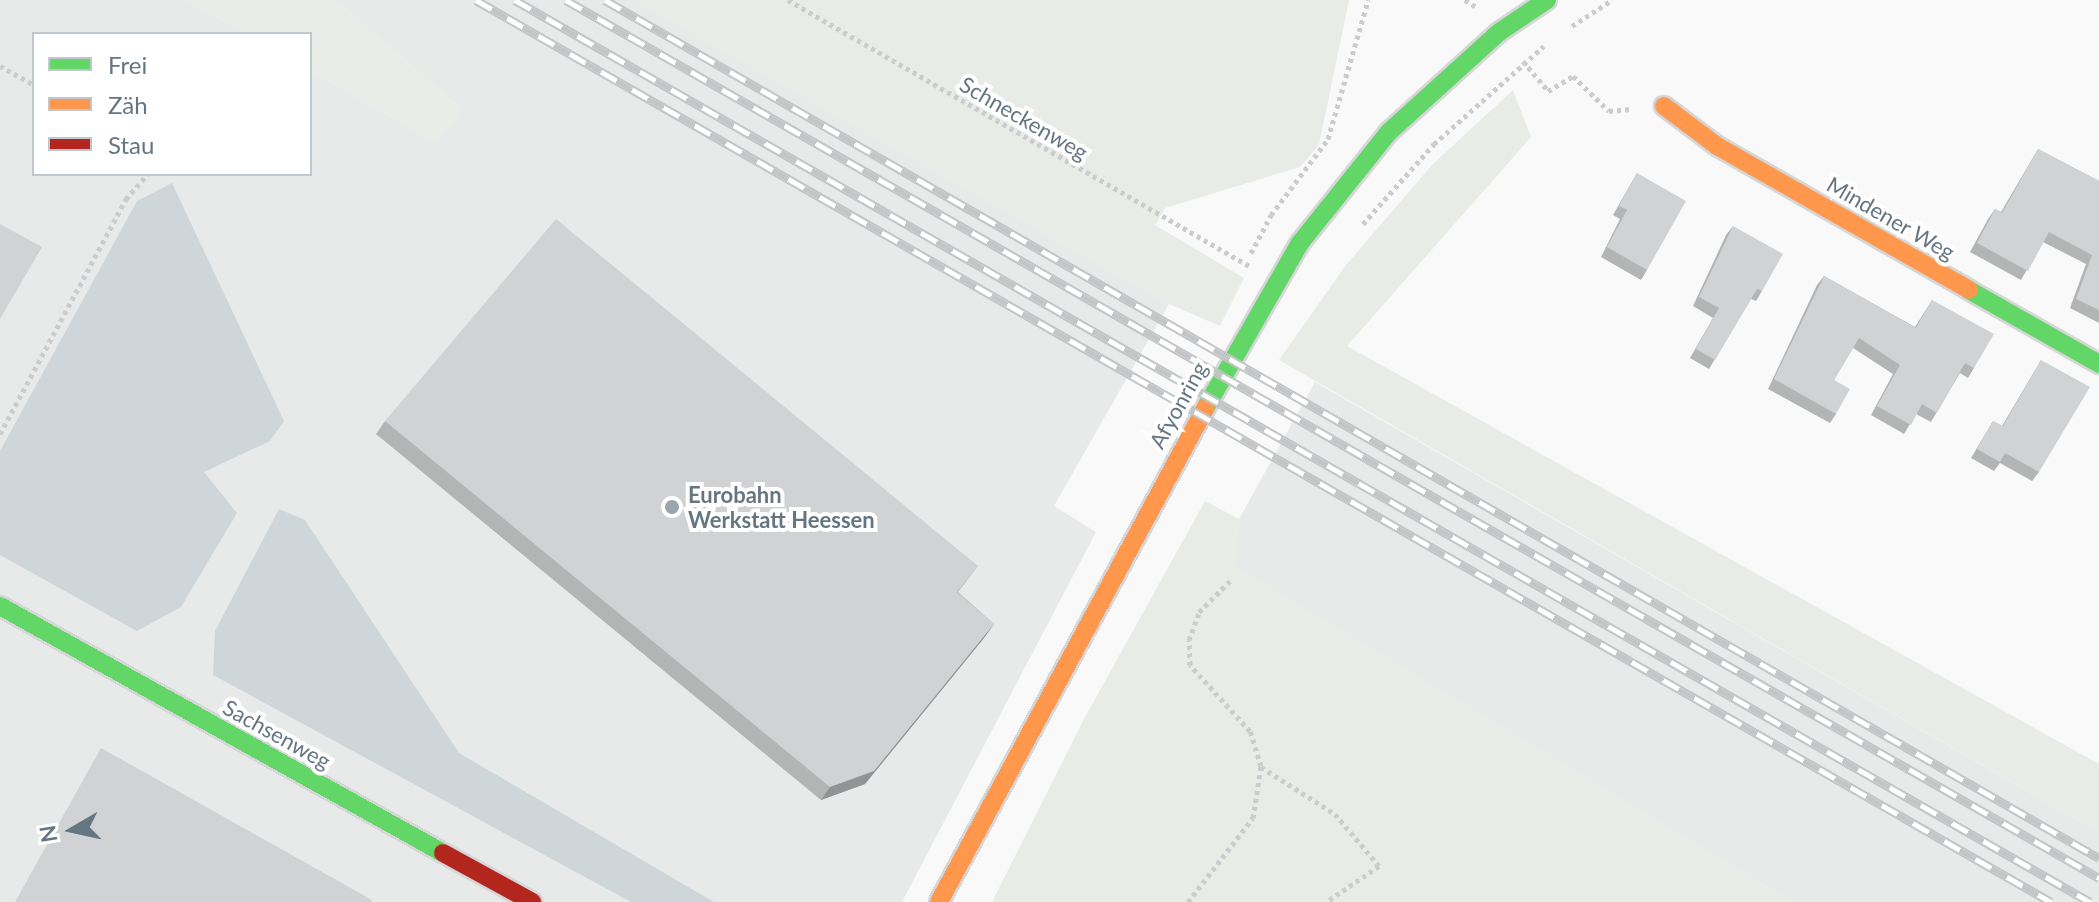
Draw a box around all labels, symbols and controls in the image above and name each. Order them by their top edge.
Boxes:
legend [32,32,312,176]
text: Frei [108,50,147,79]
street label: Schneckenweg [955,71,1093,165]
text: Zäh [108,90,148,119]
text: Stau [108,130,154,159]
street label: Mindener Weg [1822,171,1960,265]
street label: Afyonring [1143,357,1213,453]
place label: Eurobahn Werkstatt Heessen [688,481,875,532]
marker: Eurobahn Werkstatt Heessen [663,498,681,516]
street label: Sachsenweg [219,694,335,774]
north arrow [32,790,112,870]
text: N [33,823,62,844]

